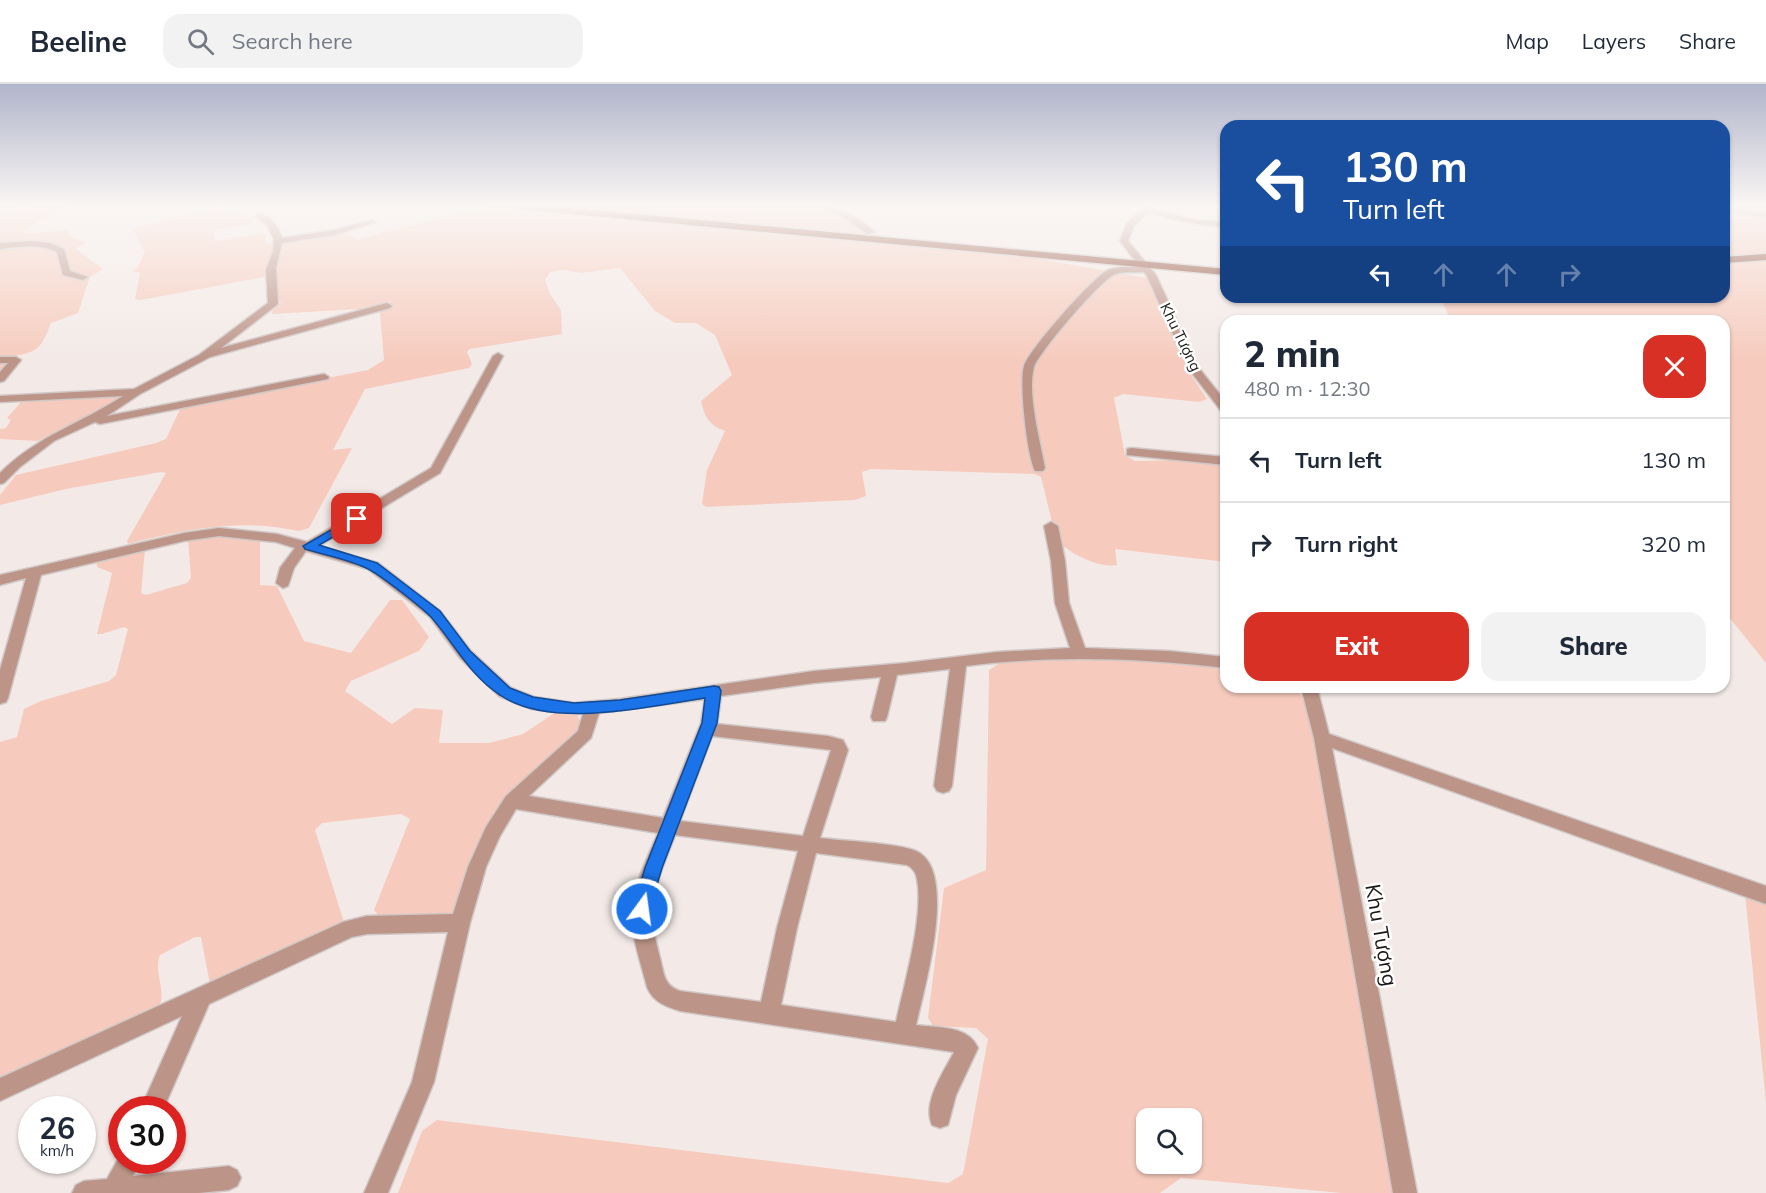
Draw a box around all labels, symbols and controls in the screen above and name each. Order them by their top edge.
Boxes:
search box [163,14,583,68]
text: Beeline [30,24,127,59]
icon: search [184,25,217,58]
text: Search here [232,27,353,55]
text: Map [1506,28,1549,54]
text: Layers [1582,28,1646,54]
text: Share [1679,28,1736,54]
text: 130 m [1343,140,1468,193]
icon: left [1244,144,1322,222]
text: Turn left [1343,192,1445,226]
icon: left [1364,258,1397,291]
icon: ahead [1427,258,1460,291]
icon: ahead [1490,258,1523,291]
icon: right [1553,258,1586,291]
street label: Khu Tượng [1156,300,1206,374]
text: 2 min [1244,331,1340,376]
button: close [1643,335,1706,398]
text: 480 m · 12:30 [1244,376,1370,401]
icon: left [1244,444,1277,477]
text: Turn left [1295,446,1382,474]
text: 130 m [1641,446,1706,474]
pin [331,493,382,544]
icon: arrive [340,502,373,535]
icon: right [1244,528,1277,561]
text: Turn right [1295,530,1398,558]
text: 320 m [1641,530,1706,558]
button: Exit [1244,612,1469,681]
button: Share [1481,612,1706,681]
position arrow [610,877,674,941]
street label: Khu Tượng [1360,882,1404,988]
speed limit sign: 30 [108,1096,186,1174]
map controls [1136,1108,1202,1174]
button: search [1136,1108,1202,1174]
text: 26 [39,1109,75,1147]
text: km/h [40,1141,74,1160]

